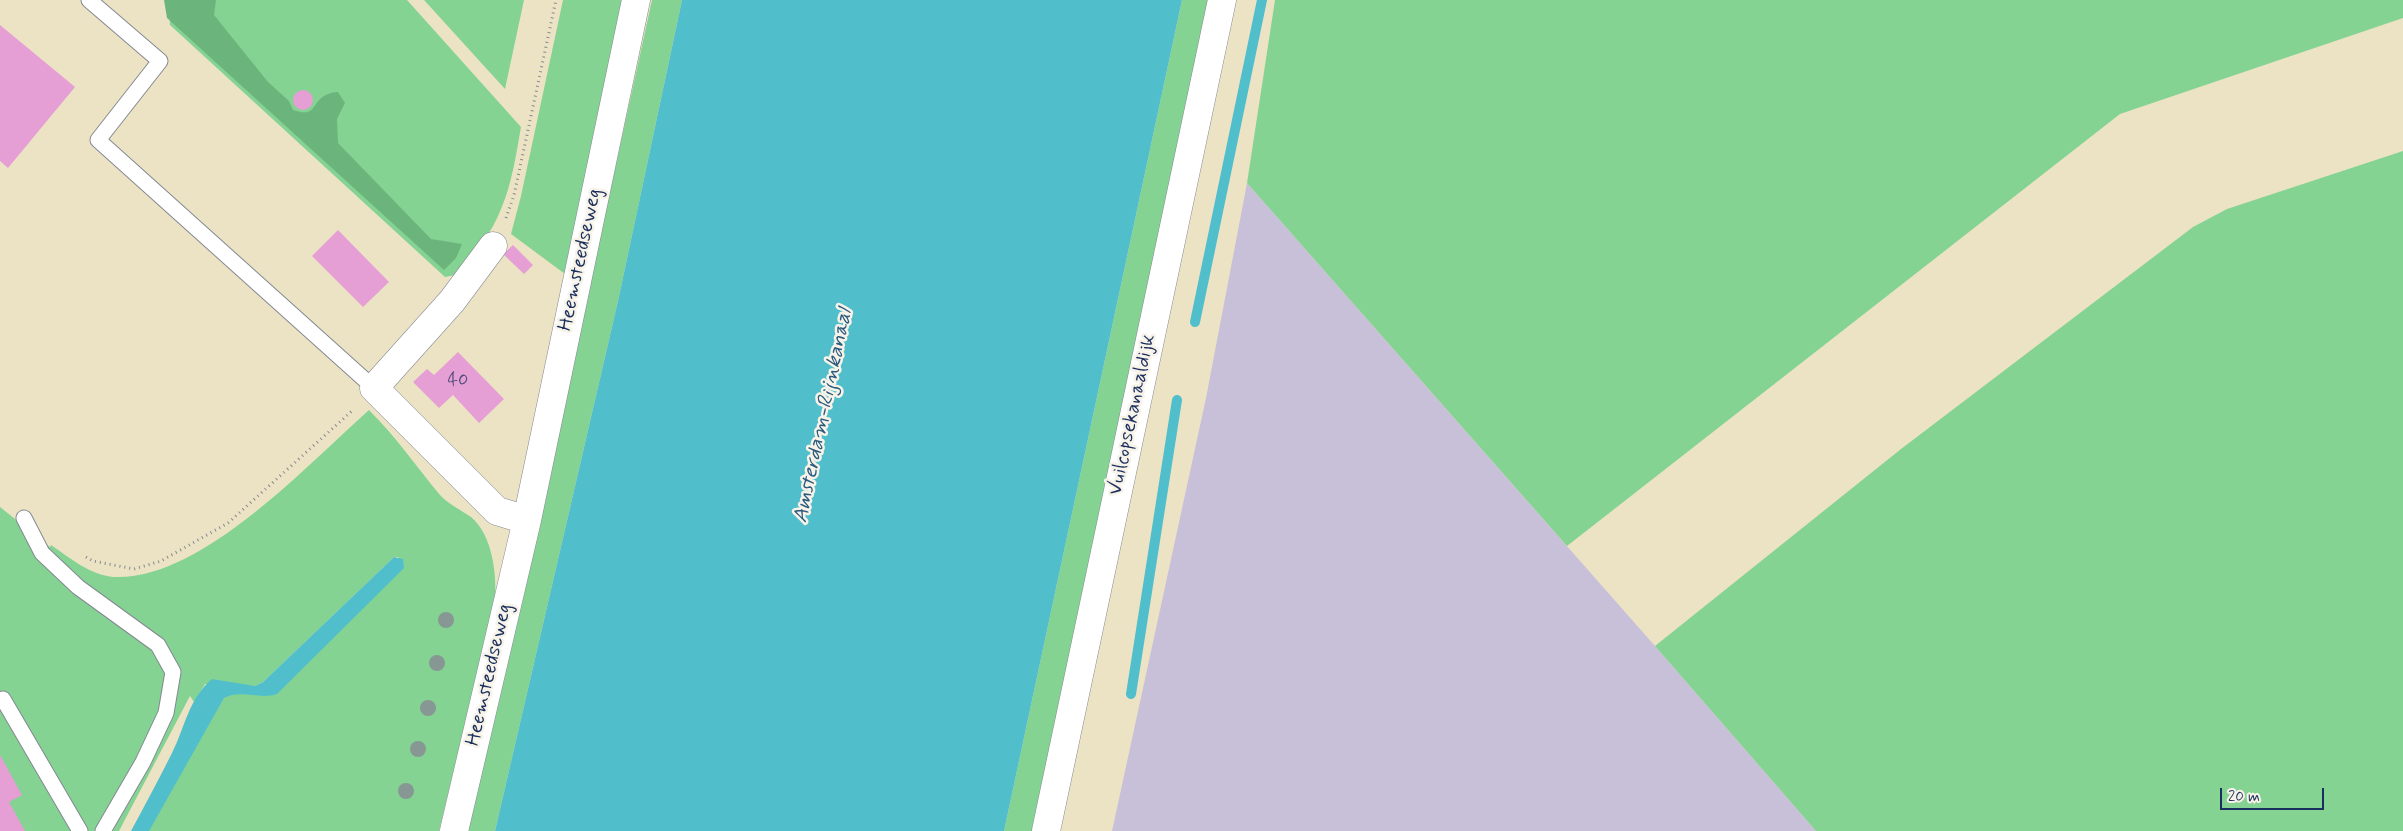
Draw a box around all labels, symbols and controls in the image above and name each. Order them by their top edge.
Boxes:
street label: Heemsteedseweg [554,187,608,333]
water label: Amsterdam-Rijnkanaal [789,307,859,525]
street label: Vuilcopsekanaaldijk [1104,332,1162,498]
house number: 40 [448,370,468,392]
street label: Heemsteedseweg [462,602,518,748]
scale bar [2223,778,2327,810]
text: 20 m [2228,787,2260,807]

